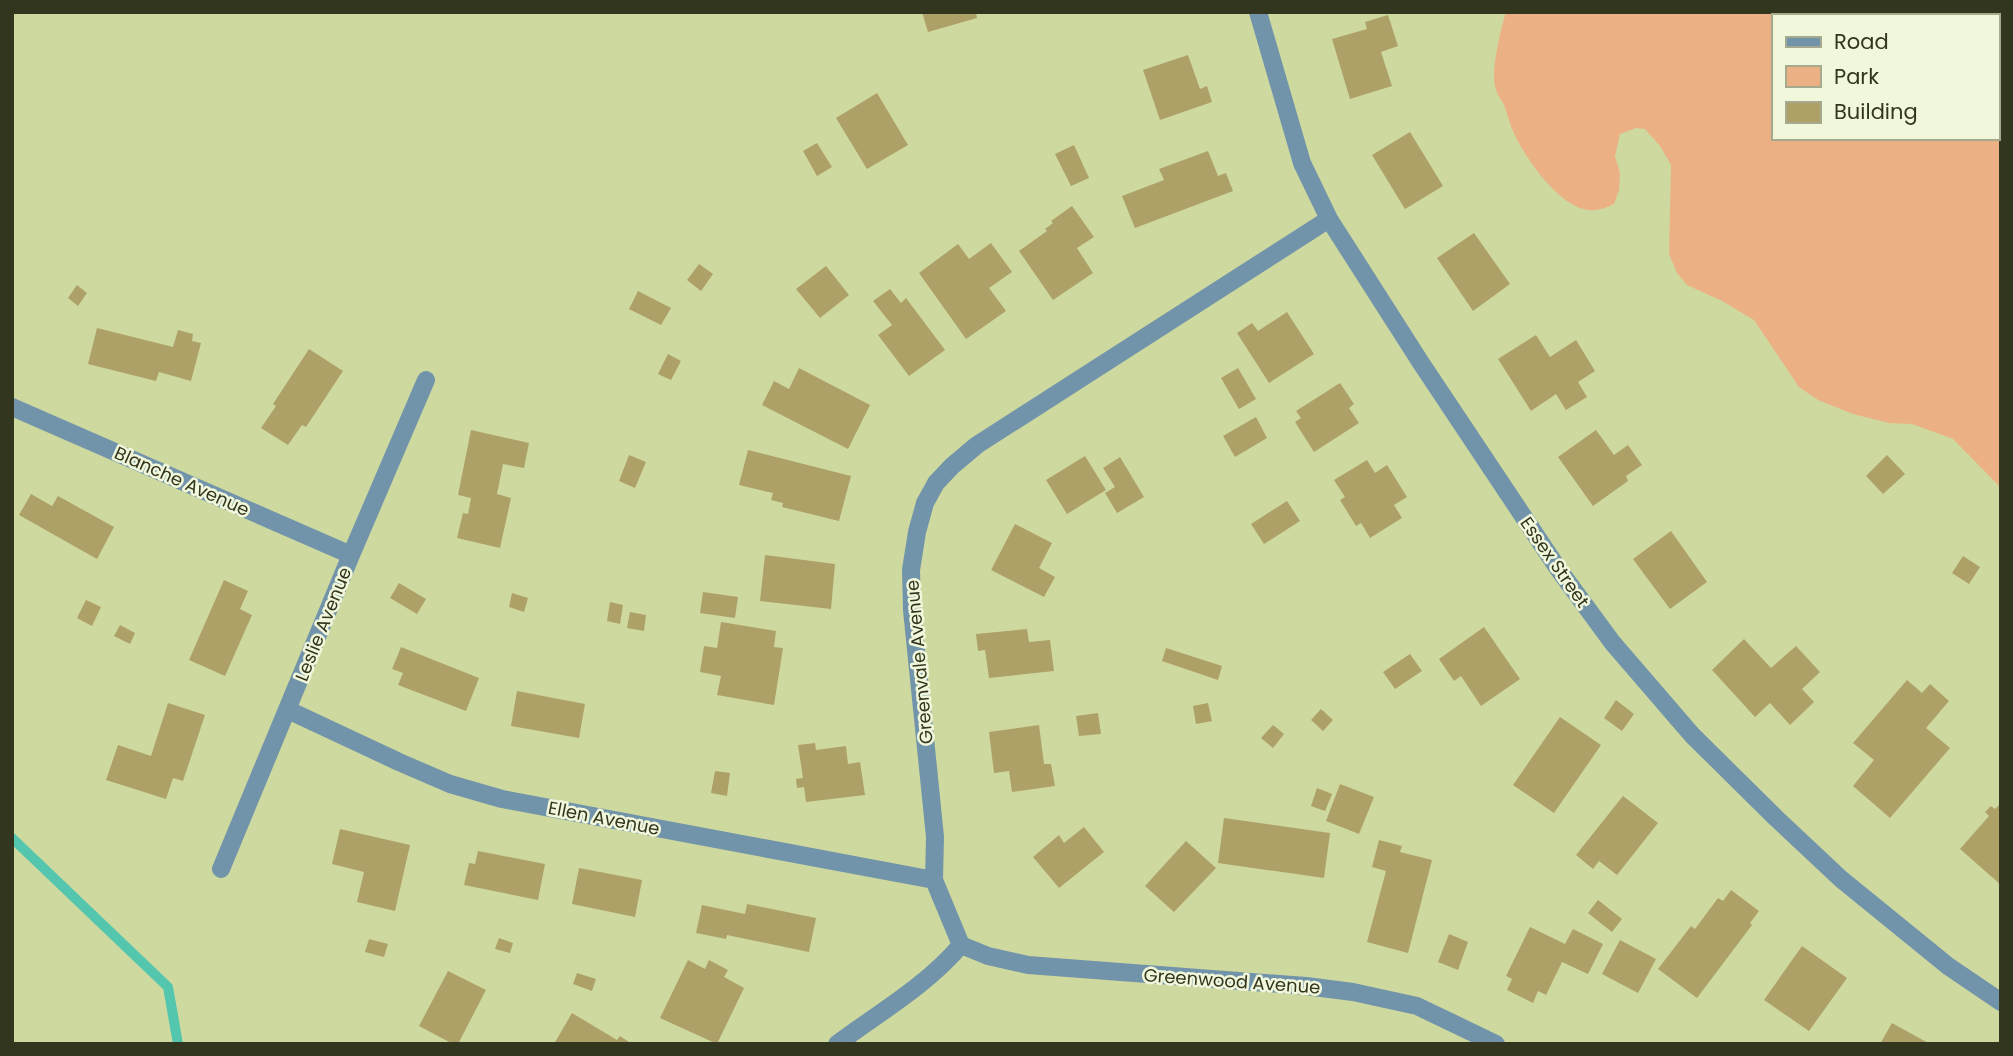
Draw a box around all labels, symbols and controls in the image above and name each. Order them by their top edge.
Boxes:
legend [1772,14,1999,140]
text: Road [1834,27,1889,56]
text: Park [1834,62,1879,91]
text: Building [1834,97,1918,126]
street label: Blanche Avenue [111,440,253,522]
street label: Essex Street [1515,512,1595,612]
street label: Leslie Avenue [289,563,357,685]
street label: Greenvale Avenue [899,579,939,745]
street label: Ellen Avenue [546,795,662,841]
street label: Greenwood Avenue [1143,962,1321,1000]

